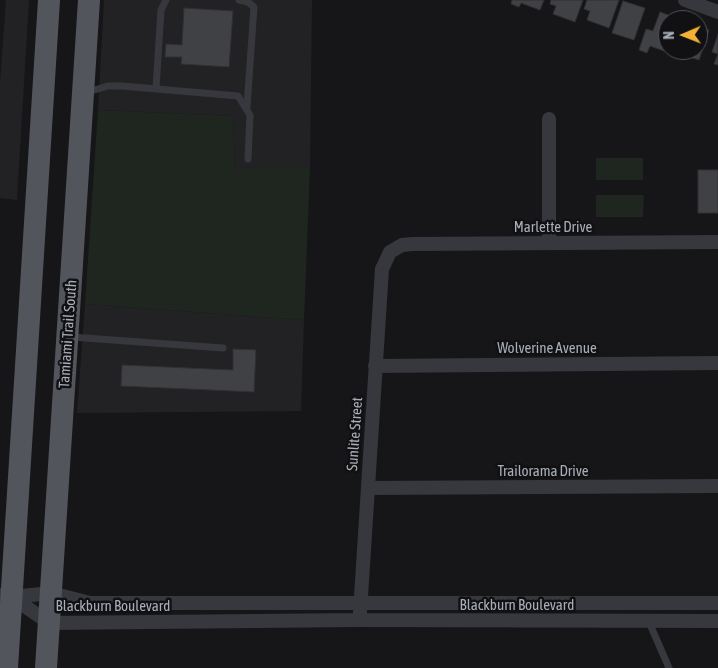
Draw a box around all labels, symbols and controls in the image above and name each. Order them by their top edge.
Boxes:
north arrow [658,10,708,60]
text: N [661,31,677,40]
street label: Marlette Drive [514,218,592,236]
street label: Tamiami Trail South [55,279,81,389]
street label: Wolverine Avenue [497,339,597,357]
street label: Sunlite Street [343,396,367,472]
street label: Trailorama Drive [497,462,589,480]
street label: Blackburn Boulevard [460,596,574,614]
street label: Blackburn Boulevard [56,597,170,615]

